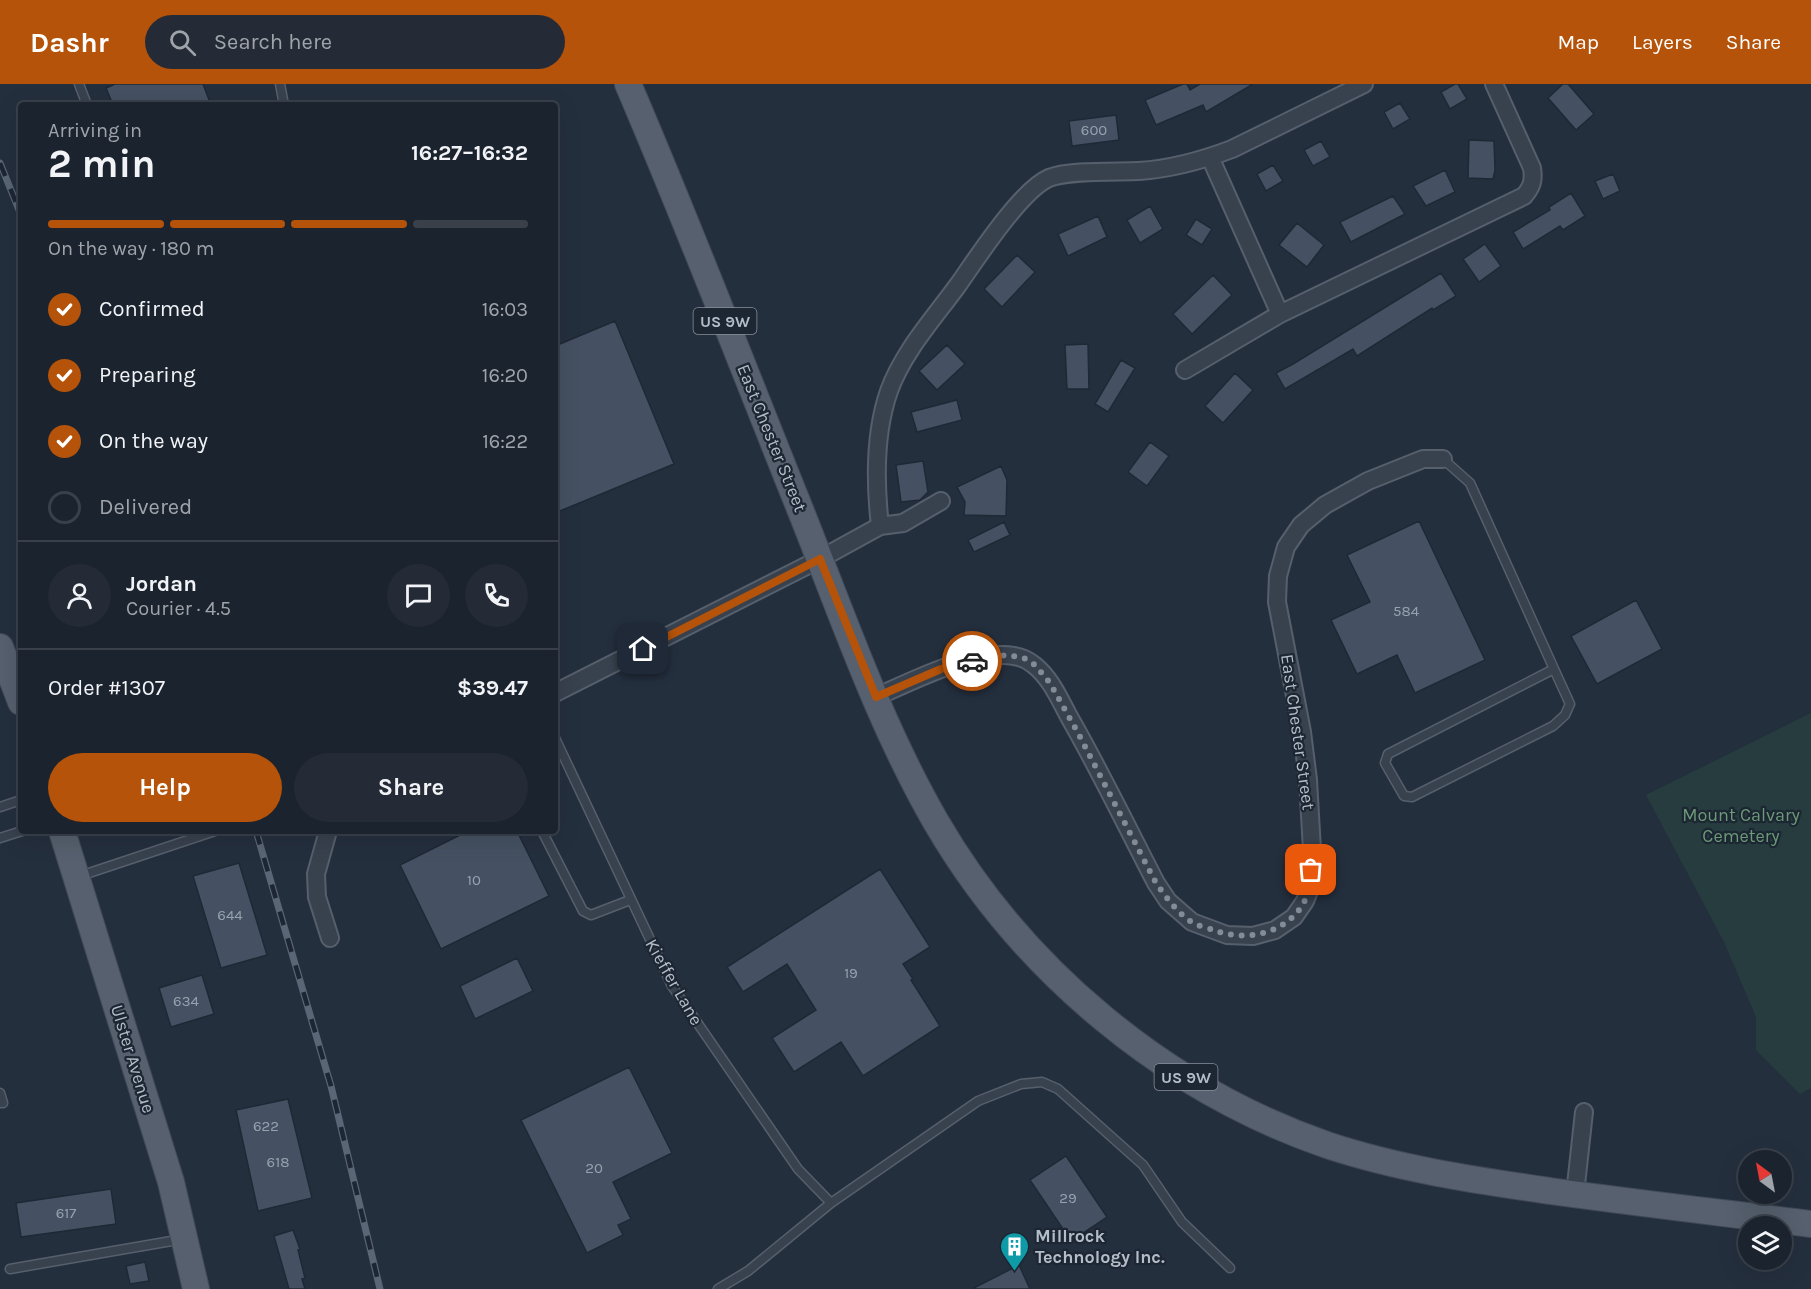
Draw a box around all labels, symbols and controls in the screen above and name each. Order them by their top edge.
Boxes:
search box [145,15,565,69]
text: Dashr [30,26,109,59]
icon: search [166,26,199,59]
text: Search here [214,29,332,55]
text: Map [1557,30,1599,54]
text: Layers [1632,30,1693,54]
text: Share [1726,30,1781,54]
text: Arriving in [48,119,142,142]
house number: 600 [1081,121,1107,139]
text: 16:27–16:32 [411,140,528,166]
text: 2 min [48,141,156,187]
text: On the way · 180 m [48,237,214,260]
icon: check [48,293,81,326]
text: Confirmed [99,296,205,322]
text: 16:03 [482,298,528,321]
road number: US 9W [694,308,756,334]
icon: check [48,359,81,392]
street label: East Chester Street [732,361,812,515]
text: Preparing [99,362,196,388]
text: 16:20 [482,364,528,387]
icon: check [48,425,81,458]
text: On the way [99,428,208,454]
text: 16:22 [482,430,528,453]
text: Delivered [99,494,192,520]
button: person [48,564,111,627]
button: chat [387,564,450,627]
button: phone [465,564,528,627]
text: Jordan [126,571,197,597]
text: Courier · 4.5 [126,597,231,620]
house number: 584 [1393,602,1420,620]
pin [617,623,668,674]
courier [942,631,1002,691]
icon: home [626,632,659,665]
icon: car [956,645,989,678]
street label: East Chester Street [1276,653,1320,812]
text: Order #1307 [48,675,165,701]
text: $39.47 [457,675,528,701]
button: Help [48,753,282,822]
button: Share [294,753,528,822]
park label: Mount Calvary Cemetery [1682,804,1800,847]
pin [1285,844,1336,895]
icon: bag [1294,853,1327,886]
house number: 10 [467,871,481,889]
house number: 644 [217,906,243,924]
street label: Kieffer Lane [640,935,708,1029]
house number: 19 [844,964,858,982]
house number: 634 [173,992,200,1010]
street label: Ulster Avenue [106,1002,160,1116]
road number: US 9W [1154,1064,1218,1090]
house number: 622 [253,1117,279,1135]
north arrow [1738,1150,1792,1204]
map controls [1738,1150,1792,1270]
house number: 618 [267,1153,289,1171]
house number: 20 [585,1159,603,1177]
house number: 29 [1059,1189,1077,1207]
house number: 617 [56,1204,76,1222]
button: layers [1738,1216,1792,1270]
place label: Millrock Technology Inc. [1035,1225,1165,1268]
building icon: Millrock Technology Inc. [998,1230,1030,1272]

